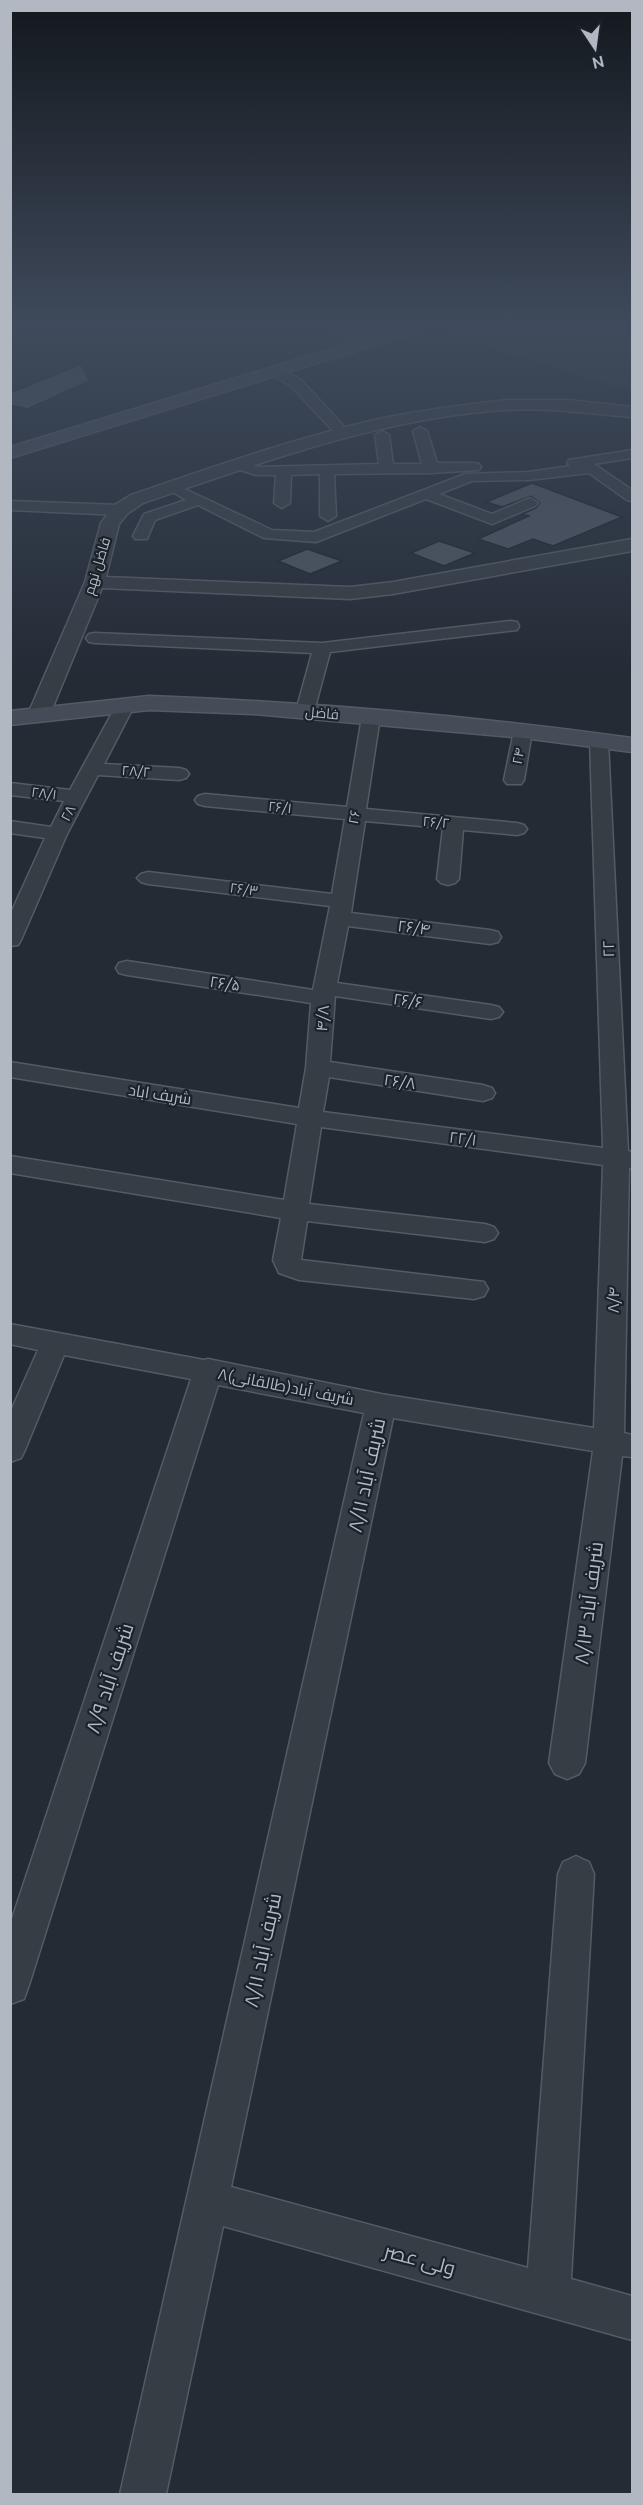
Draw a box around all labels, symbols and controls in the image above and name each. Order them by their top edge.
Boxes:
north arrow [565,18,625,78]
text: N [591,53,606,73]
street label: فاضل نهم [81,535,115,597]
street label: فاضل [304,704,340,722]
street label: ۲۴ [509,746,527,766]
street label: ۲۸/۲ [121,762,151,780]
street label: ۲۸/۱ [30,784,58,802]
street label: ۲۶/۱ [267,798,293,816]
street label: ۲۸ [57,802,79,824]
street label: ۲۶ [345,809,363,825]
street label: ۲۶/۲ [422,813,450,831]
street label: ۲۶/۳ [229,879,259,899]
street label: ۲۶/۴ [397,916,431,938]
street label: ۲۲ [599,940,617,958]
street label: ۲۶/۵ [209,972,241,994]
street label: ۲۶/۶ [392,989,424,1011]
street label: ۴/۸ [312,1004,332,1032]
street label: ۲۶/۸ [383,1070,417,1092]
street label: شریف اباد [127,1080,193,1109]
street label: ۲۲/۱ [448,1127,478,1149]
street label: ۸/۴ [604,1287,622,1313]
street label: ۸شریف آباد(طالقانی) [216,1364,355,1410]
street label: شریف آباد ۸/۱۱ [343,1416,390,1534]
street label: شریف آباد ۸/۱۳ [569,1540,608,1666]
street label: شریف آباد ۸/۹ [80,1620,139,1736]
street label: شریف آباد ۸/۱۱ [239,1891,286,2009]
street label: ولی عصر [380,2238,458,2281]

